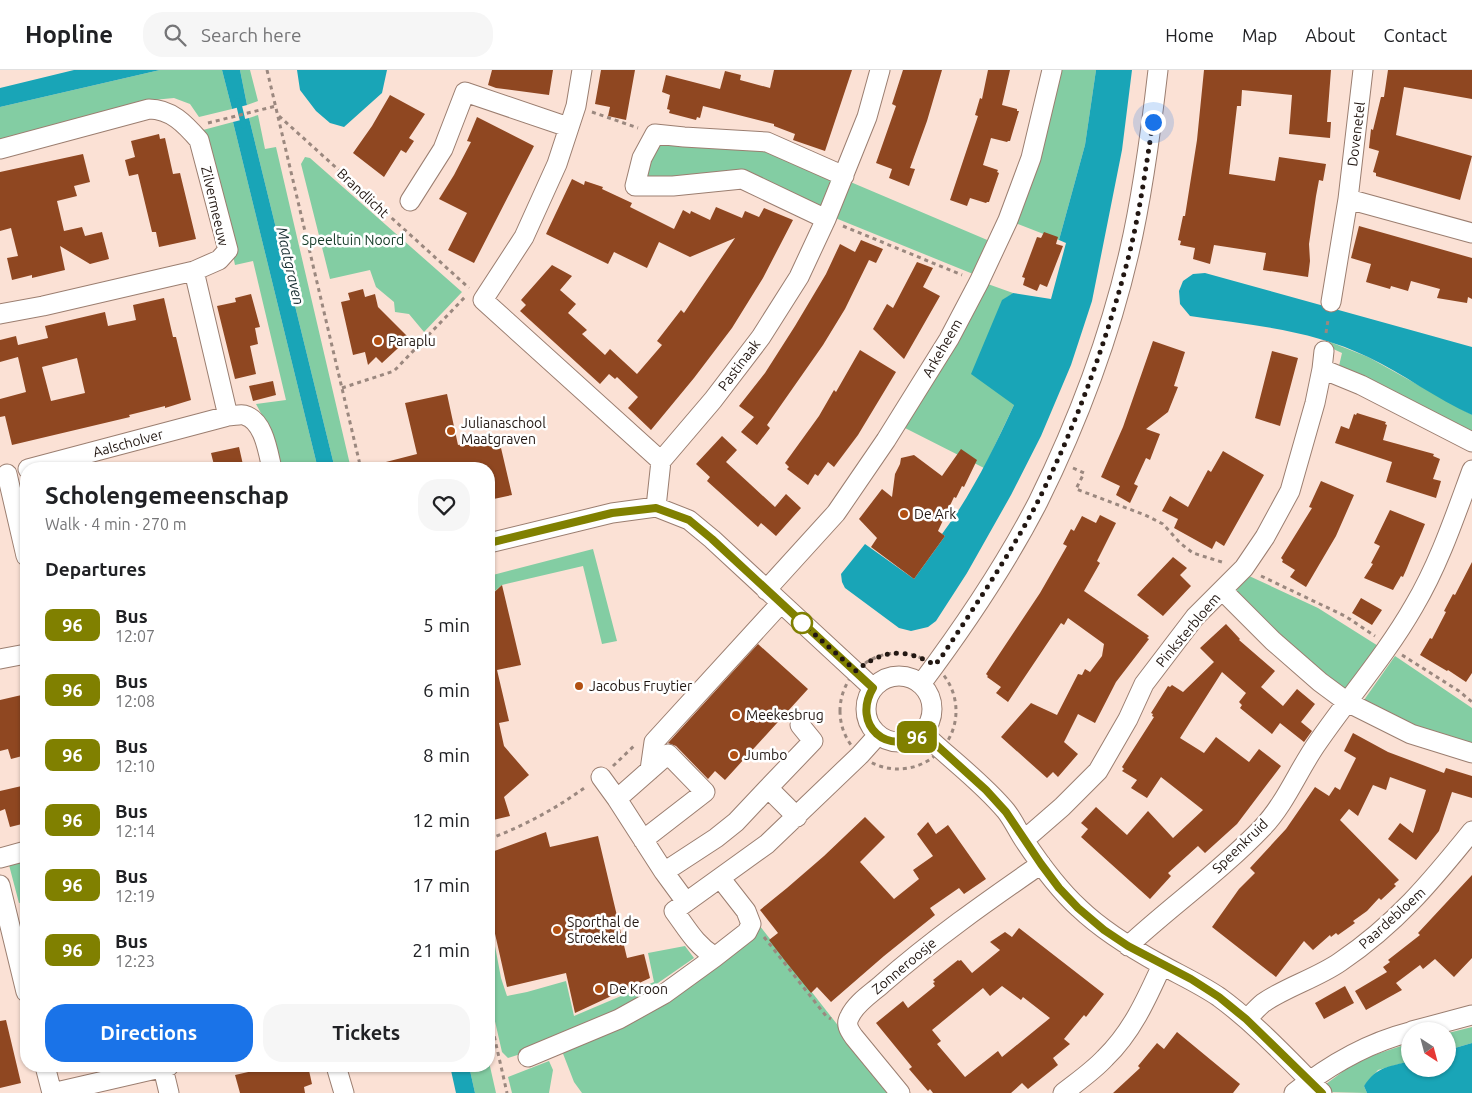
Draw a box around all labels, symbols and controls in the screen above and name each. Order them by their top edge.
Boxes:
search box [143,12,493,57]
text: Hopline [25,21,113,48]
icon: search [161,21,189,49]
text: Search here [201,24,301,46]
text: Home [1165,25,1214,45]
text: Map [1242,25,1277,45]
text: About [1305,25,1355,45]
text: Contact [1383,25,1447,45]
street label: Dovenetel [1344,100,1368,167]
your location [1141,110,1166,135]
street label: Zilvermeeuw [198,165,232,248]
street label: Brandlicht [334,165,392,221]
water label: Maatgraven [273,225,308,307]
park label: Speeltuin Noord [302,232,404,248]
street label: Arkeheem [919,316,965,380]
place label: Paraplu [388,333,436,349]
marker: Paraplu [372,335,384,347]
street label: Pastinaak [715,336,763,394]
place label: Julianaschool Maatgraven [461,415,546,447]
marker: Julianaschool Maatgraven [445,425,457,437]
street label: Aalscholver [91,426,166,460]
button: heart [418,479,470,531]
text: Scholengemeenschap [45,482,289,509]
place label: De Ark [914,506,956,522]
marker: De Ark [898,508,910,520]
text: Walk · 4 min · 270 m [45,515,187,533]
text: Departures [45,558,146,580]
street label: Pinksterbloem [1153,590,1223,670]
text: Bus [115,605,148,627]
unlabelled marker [791,612,813,634]
text: 5 min [423,614,470,636]
text: 96 [62,615,83,635]
text: 12:07 [115,627,155,645]
text: Bus [115,670,148,692]
place label: Jacobus Fruytier [589,678,693,694]
text: 6 min [423,679,470,701]
text: 96 [62,680,83,700]
marker: Jacobus Fruytier [573,680,585,692]
text: 12:08 [115,692,155,710]
place label: Meekesbrug [746,707,824,723]
marker: Meekesbrug [730,709,742,721]
line badge: 96 [894,721,940,753]
text: 96 [907,727,927,747]
text: Bus [115,735,148,757]
text: 8 min [423,744,470,766]
text: 96 [62,745,83,765]
place label: Jumbo [744,747,787,763]
marker: Jumbo [728,749,740,761]
text: 12:10 [115,757,155,775]
text: Bus [115,800,148,822]
text: 12 min [412,809,470,831]
text: 96 [62,810,83,830]
street label: Speenkruid [1209,816,1271,876]
text: 12:14 [115,822,155,840]
text: Bus [115,865,148,887]
text: 17 min [412,874,470,896]
text: 96 [62,875,83,895]
street label: Paardebloem [1356,884,1428,952]
text: 12:19 [115,887,155,905]
place label: Sporthal de Stroekeld [567,914,640,946]
marker: Sporthal de Stroekeld [551,924,563,936]
text: Bus [115,930,148,952]
street label: Zonneroosje [869,935,939,997]
text: 21 min [412,939,470,961]
text: 96 [62,940,83,960]
text: 12:23 [115,952,155,970]
place label: De Kroon [609,981,668,997]
marker: De Kroon [593,983,605,995]
button: Directions [45,1004,253,1062]
button: Tickets [263,1004,470,1062]
north arrow [1401,1022,1456,1078]
map controls [1401,1022,1456,1077]

